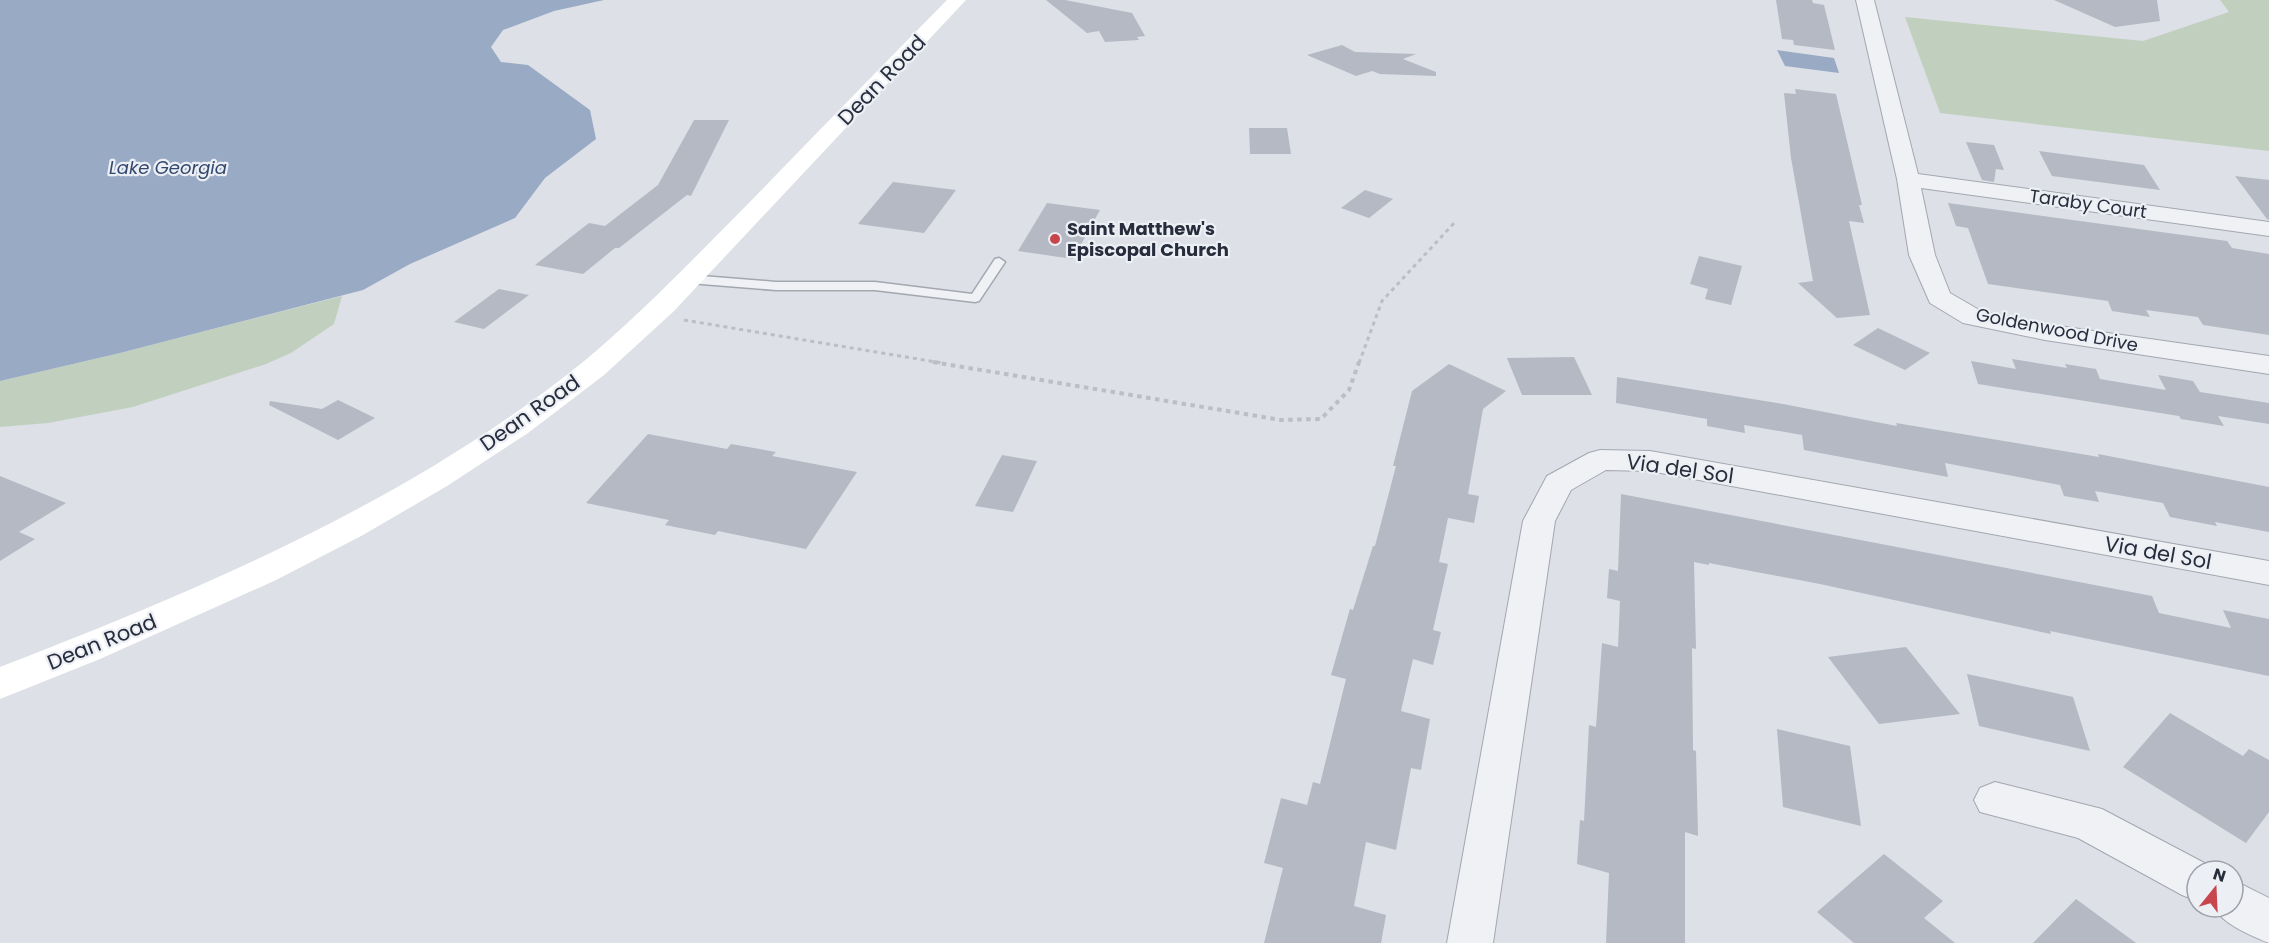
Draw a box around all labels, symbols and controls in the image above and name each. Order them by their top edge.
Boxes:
street label: Dean Road [831,28,932,131]
water label: Lake Georgia [109,155,227,180]
street label: Taraby Court [2028,183,2148,224]
place label: Saint Matthew's Episcopal Church [1067,216,1229,262]
marker: Saint Matthew's Episcopal Church [1048,232,1062,246]
street label: Goldenwood Drive [1974,302,2140,357]
street label: Dean Road [474,368,585,458]
street label: Via del Sol [1625,447,1736,490]
street label: Via del Sol [2102,529,2214,576]
street label: Dean Road [43,606,161,677]
north arrow [2185,859,2245,919]
text: N [2210,862,2229,888]

